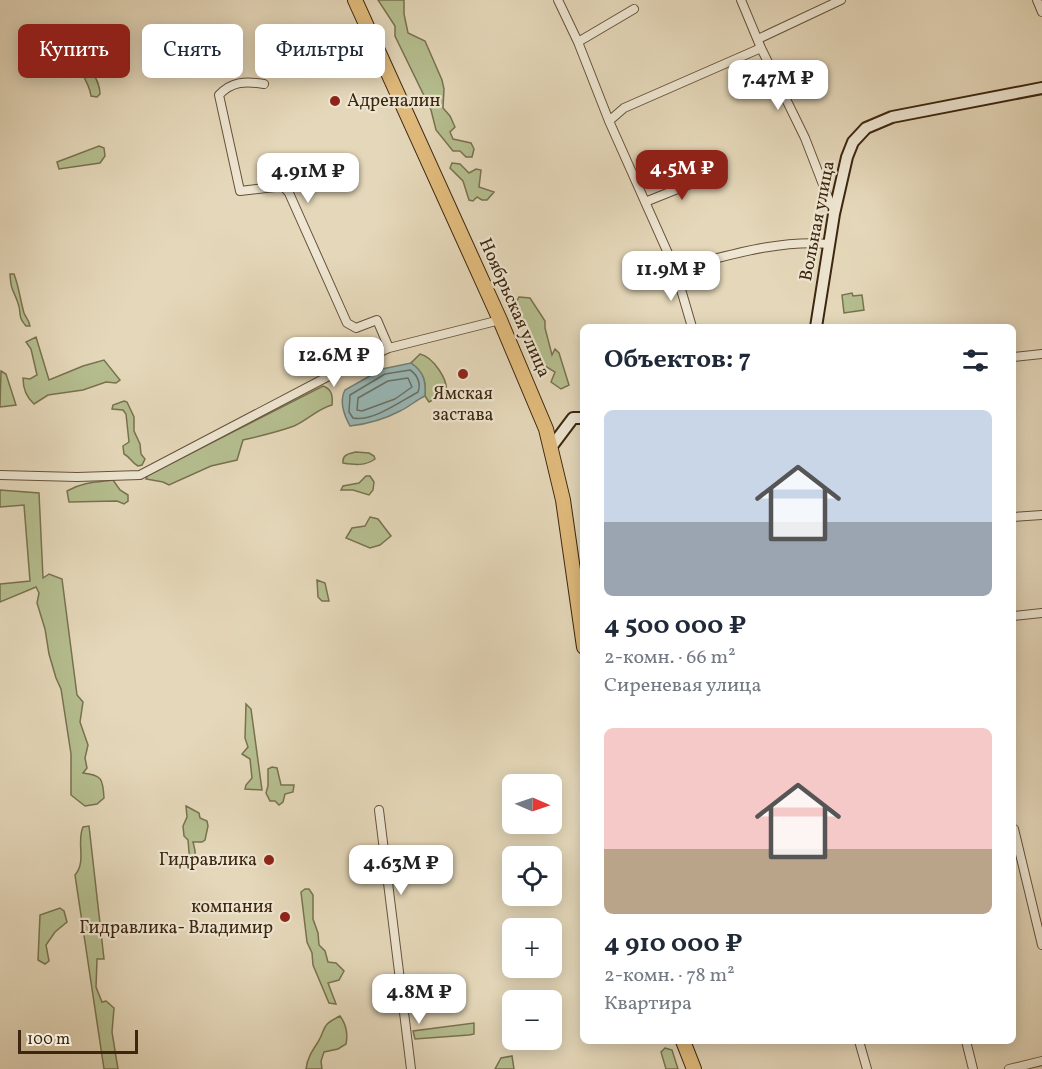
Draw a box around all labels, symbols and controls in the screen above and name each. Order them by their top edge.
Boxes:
chip: Купить [18,24,130,78]
chip: Снять [142,24,243,78]
chip: Фильтры [255,24,385,78]
pin: 7.47M ₽ [723,60,833,111]
text: 7.47M ₽ [742,65,814,93]
place label: Адреналин [347,89,440,114]
marker: Адреналин [328,94,342,108]
pin: 4.5M ₽ [633,150,731,201]
pin: 4.91M ₽ [253,153,363,204]
text: 4.5M ₽ [650,155,714,183]
text: 4.91M ₽ [271,158,345,186]
street label: Вольная улица [794,159,842,283]
street label: Ноябрьская улица [472,234,556,382]
pin: 11.9M ₽ [616,251,726,302]
text: 11.9M ₽ [636,256,706,284]
pin: 12.6M ₽ [279,337,389,388]
text: 12.6M ₽ [298,342,370,370]
text: Объектов: 7 [604,342,751,378]
icon: filters [959,344,992,377]
marker: Ямская застава [456,367,470,381]
place label: Ямская застава [433,382,494,428]
icon: home [744,449,852,557]
text: 4 500 000 ₽ [604,608,746,644]
text: 2-комн. · 66 m² [604,644,736,672]
text: Сиреневая улица [604,672,761,700]
icon: home [744,767,852,875]
north arrow [502,774,562,834]
map controls [502,774,562,1050]
pin: 4.63M ₽ [346,845,456,896]
button: locate [502,846,562,906]
place label: Гидравлика [159,848,257,873]
text: 4.63M ₽ [363,850,439,878]
marker: Гидравлика [262,853,276,867]
place label: компания Гидравлика- Владимир [79,895,273,941]
marker: компания Гидравлика- Владимир [278,910,292,924]
button: + [502,918,562,978]
text: 4 910 000 ₽ [604,926,743,962]
text: 2-комн. · 78 m² [604,962,735,990]
pin: 4.8M ₽ [370,974,468,1025]
text: 4.8M ₽ [386,979,452,1007]
button: − [502,990,562,1050]
text: Квартира [604,990,692,1018]
scale bar [18,1027,138,1054]
text: 100 m [27,1029,70,1051]

